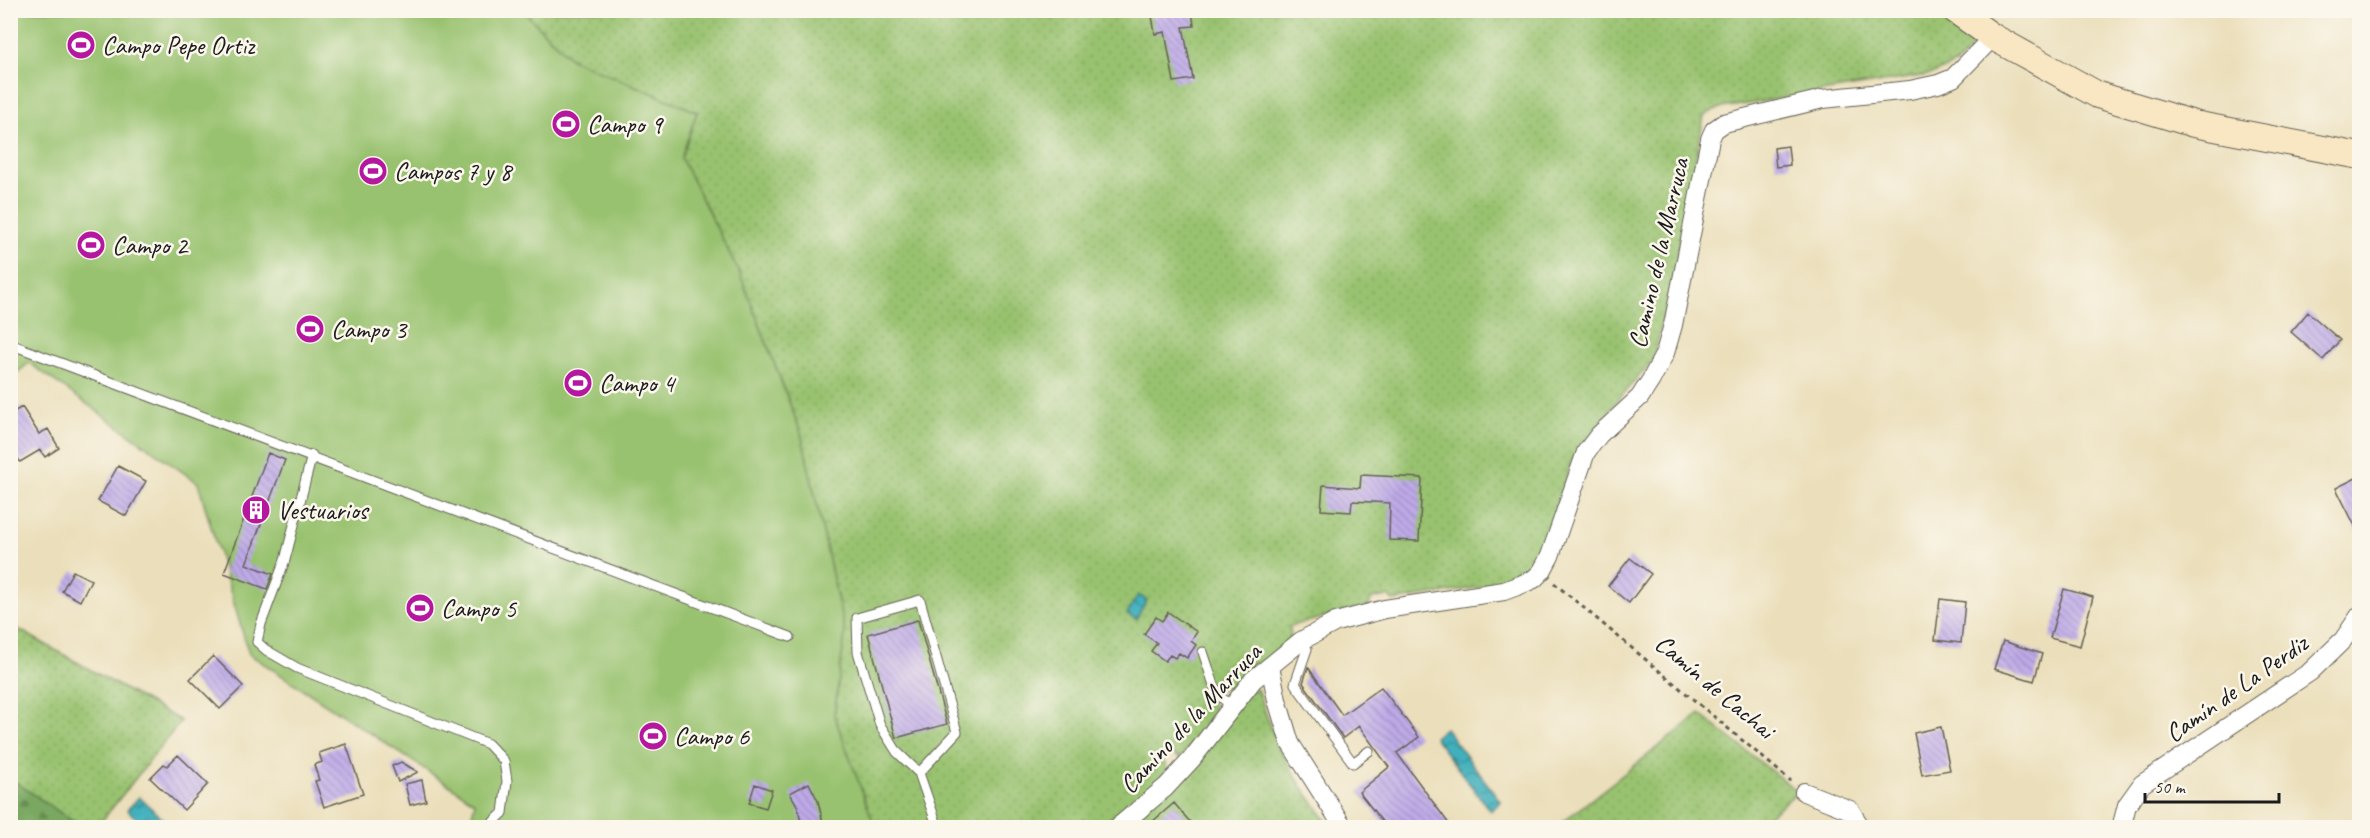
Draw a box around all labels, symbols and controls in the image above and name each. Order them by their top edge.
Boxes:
sports icon: Campo Pepe Ortiz [65,29,97,61]
place label: Campo Pepe Ortiz [102,29,256,62]
sports icon: Campo 9 [550,108,582,140]
place label: Campo 9 [587,108,664,141]
street label: Camino de la Marruca [1621,154,1697,351]
sports icon: Campos 7 y 8 [357,155,389,187]
place label: Campos 7 y 8 [394,155,514,188]
sports icon: Campo 2 [75,229,107,261]
place label: Campo 2 [112,229,189,262]
sports icon: Campo 3 [294,313,326,345]
place label: Campo 3 [331,313,408,346]
sports icon: Campo 4 [562,367,594,399]
place label: Campo 4 [599,367,676,400]
building icon: Vestuarios [240,494,272,526]
place label: Vestuarios [277,494,370,527]
sports icon: Campo 5 [404,592,436,624]
place label: Campo 5 [441,592,517,625]
street label: Camín de La Perdiz [2159,626,2315,750]
street label: Camín de Cachai [1648,627,1784,748]
street label: Camino de la Marruca [1112,635,1270,800]
sports icon: Campo 6 [637,720,669,752]
place label: Campo 6 [674,720,750,753]
scale bar [2145,766,2278,804]
text: 50 m [2154,776,2187,798]

